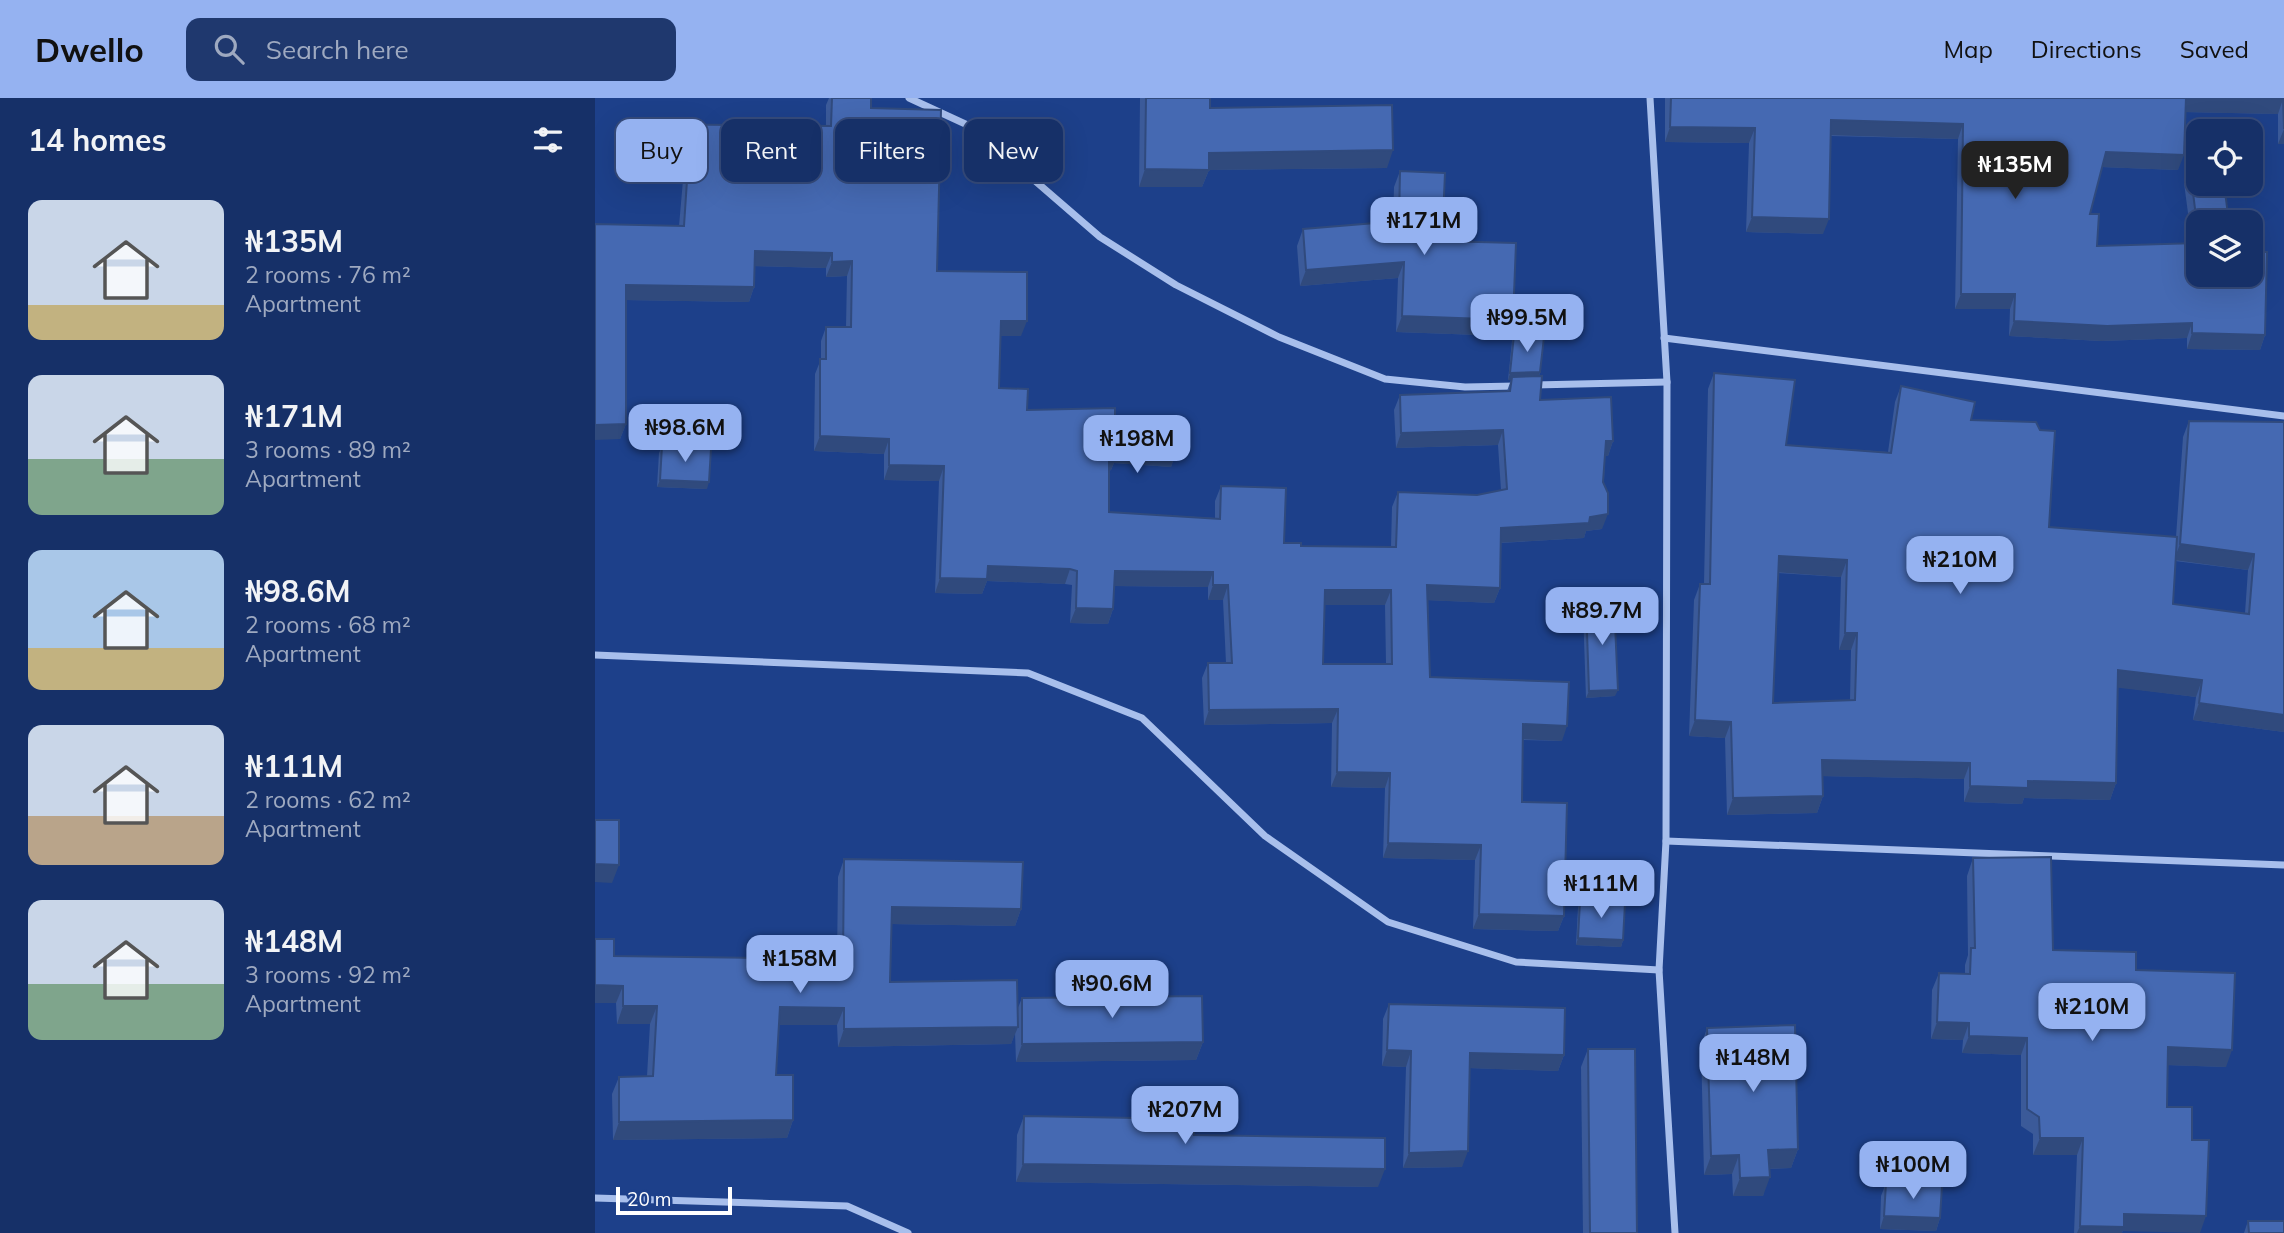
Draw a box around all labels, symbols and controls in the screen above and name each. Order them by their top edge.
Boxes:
search box [186,18,676,81]
text: Dwello [35,29,144,70]
icon: search [210,30,248,68]
text: Search here [266,33,409,66]
text: Map [1943,34,1993,64]
text: Directions [2031,34,2142,64]
text: Saved [2180,34,2249,64]
chip: Buy [616,119,707,182]
chip: Rent [721,119,821,182]
chip: Filters [835,119,950,182]
chip: New [964,119,1063,182]
map controls [2186,119,2263,287]
button: locate [2186,119,2263,196]
text: 14 homes [28,121,167,159]
icon: filters [529,121,567,159]
pin: ₦135M [1966,141,2064,201]
text: ₦135M [1977,149,2053,178]
pin: ₦171M [1375,198,1473,257]
text: ₦171M [1386,205,1462,234]
button: layers [2186,210,2263,287]
text: ₦135M [245,222,343,260]
icon: home [84,228,168,312]
text: 2 rooms · 76 m² [245,260,411,289]
text: Apartment [245,289,361,318]
pin: ₦99.5M [1470,294,1584,354]
text: ₦99.5M [1487,302,1567,331]
text: ₦171M [245,397,343,435]
icon: home [84,403,168,487]
pin: ₦98.6M [628,404,742,464]
text: ₦98.6M [645,412,725,441]
pin: ₦198M [1088,416,1186,475]
text: ₦198M [1099,423,1175,452]
text: 3 rooms · 89 m² [245,435,411,464]
text: Apartment [245,464,361,493]
pin: ₦210M [1911,536,2009,596]
text: ₦210M [1922,544,1998,573]
text: ₦98.6M [245,572,351,610]
icon: home [84,578,168,662]
pin: ₦89.7M [1545,588,1659,647]
text: ₦89.7M [1562,595,1642,624]
text: 2 rooms · 68 m² [245,610,411,639]
text: Apartment [245,639,361,668]
text: ₦111M [245,747,343,785]
icon: home [84,753,168,837]
text: 2 rooms · 62 m² [245,785,411,814]
text: Apartment [245,814,361,843]
pin: ₦111M [1552,860,1650,920]
text: ₦111M [1563,868,1639,897]
text: ₦148M [245,922,343,960]
icon: home [84,928,168,1012]
pin: ₦158M [751,936,849,995]
text: ₦158M [762,943,838,972]
text: 3 rooms · 92 m² [245,960,411,989]
pin: ₦90.6M [1055,960,1169,1020]
text: ₦90.6M [1072,968,1152,997]
pin: ₦210M [2043,984,2141,1043]
text: Apartment [245,989,361,1018]
text: ₦210M [2054,991,2130,1020]
pin: ₦148M [1704,1034,1802,1094]
text: ₦148M [1715,1042,1791,1071]
pin: ₦207M [1136,1086,1234,1146]
text: ₦207M [1147,1094,1223,1123]
pin: ₦100M [1864,1142,1962,1201]
text: ₦100M [1875,1149,1951,1178]
scale bar [616,1184,731,1216]
text: 20 m [627,1187,671,1211]

